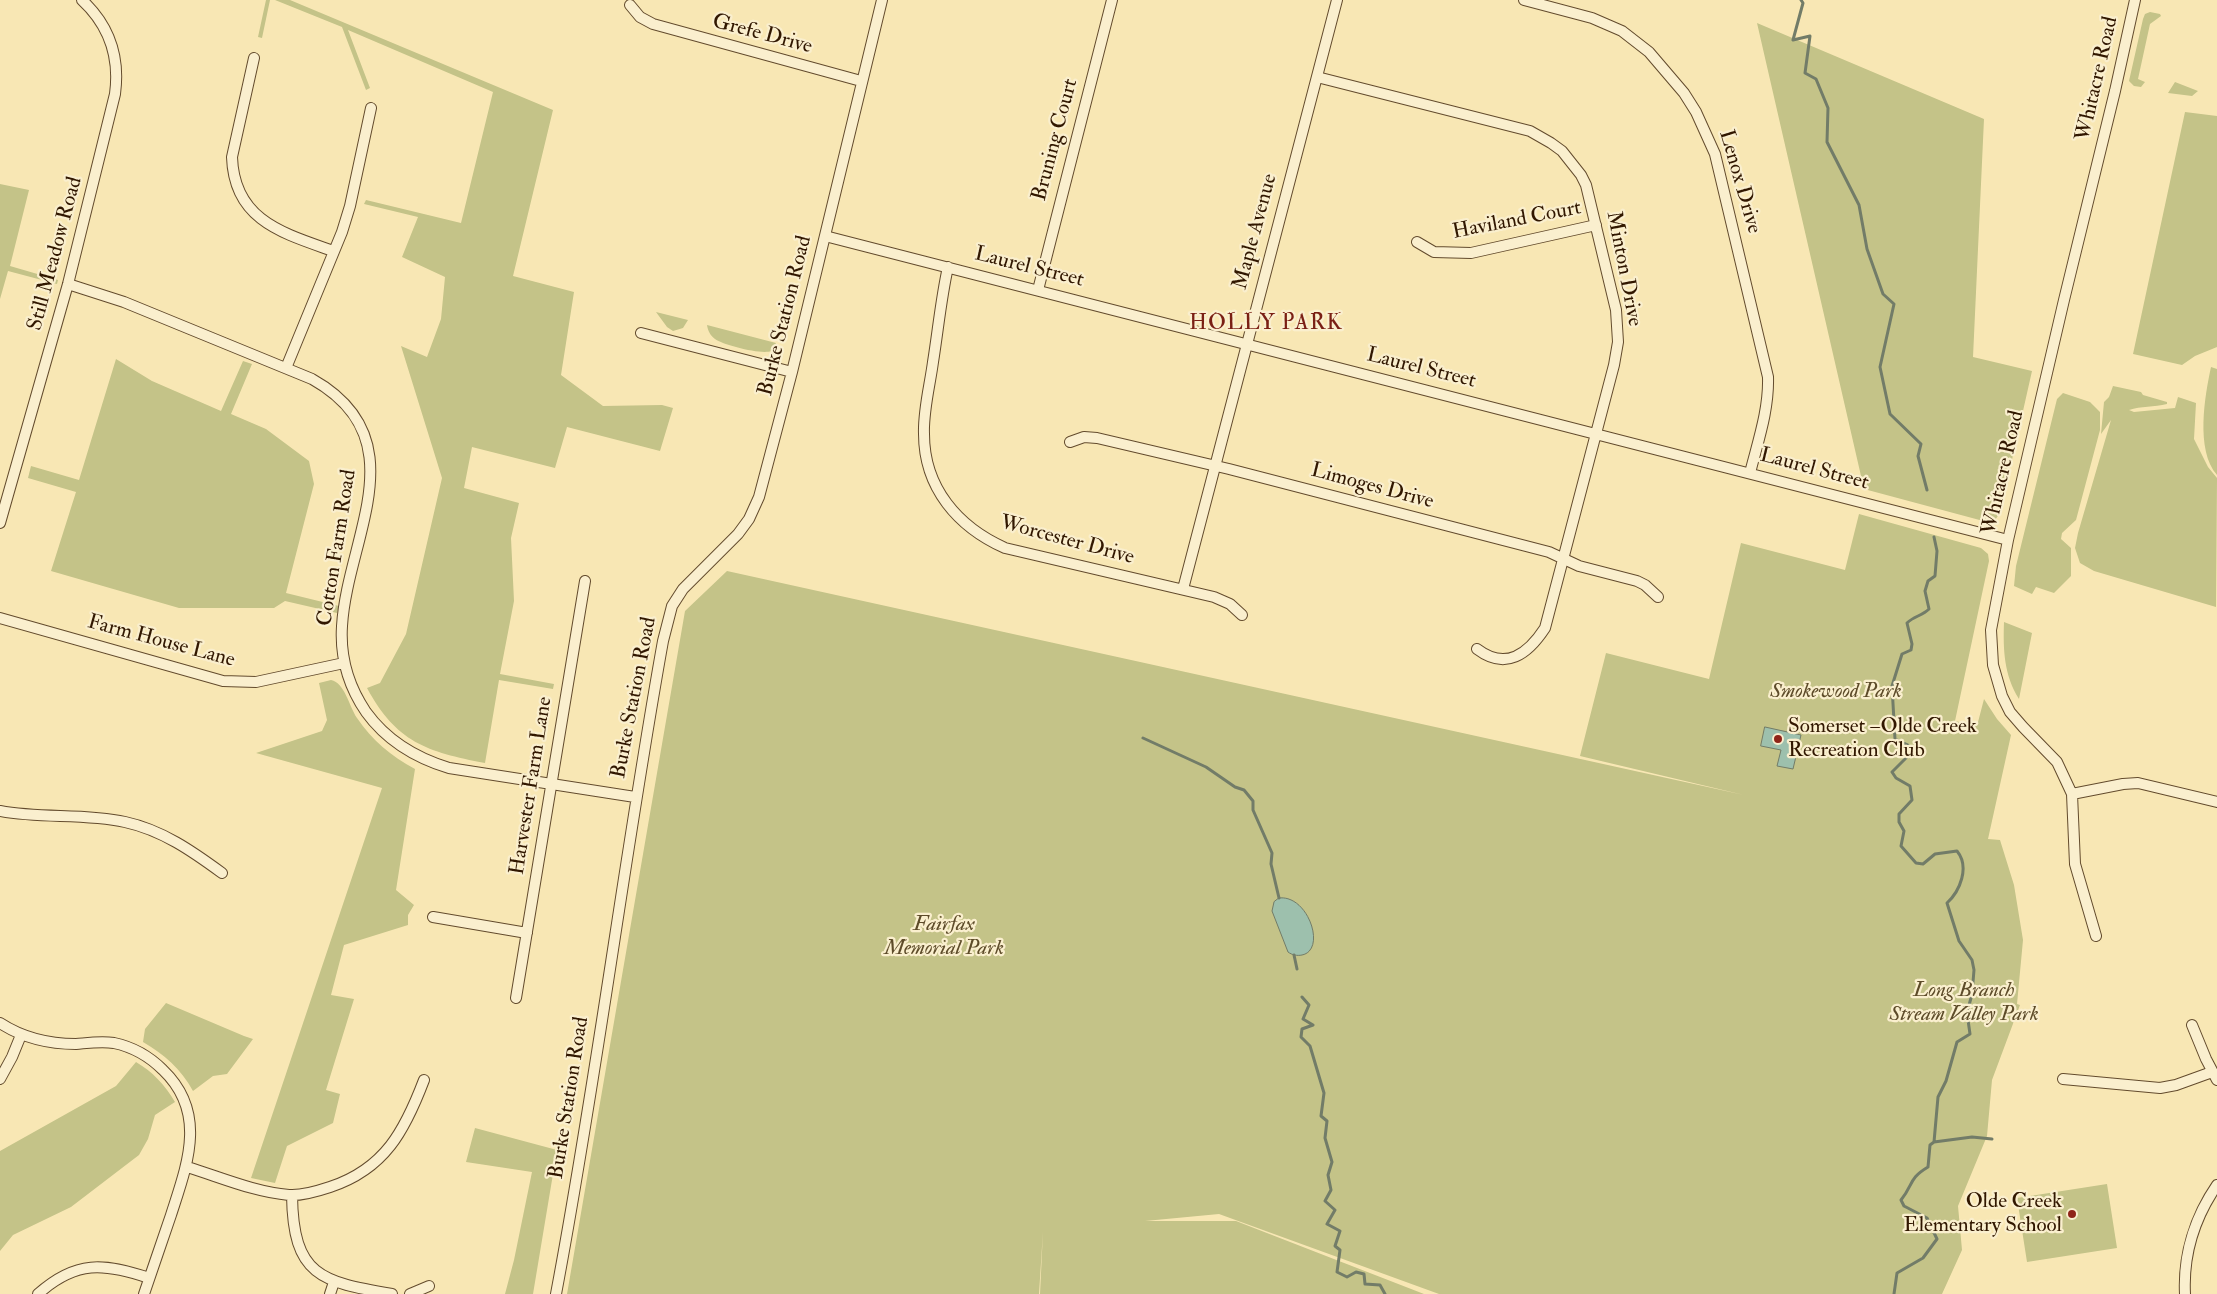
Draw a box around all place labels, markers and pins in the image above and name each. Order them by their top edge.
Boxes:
place label: Somerset –Olde Creek Recreation Club [1788,714,1977,764]
marker: Somerset –Olde Creek Recreation Club [1772,733,1784,745]
place label: Olde Creek Elementary School [1904,1189,2062,1239]
marker: Olde Creek Elementary School [2066,1208,2078,1220]

